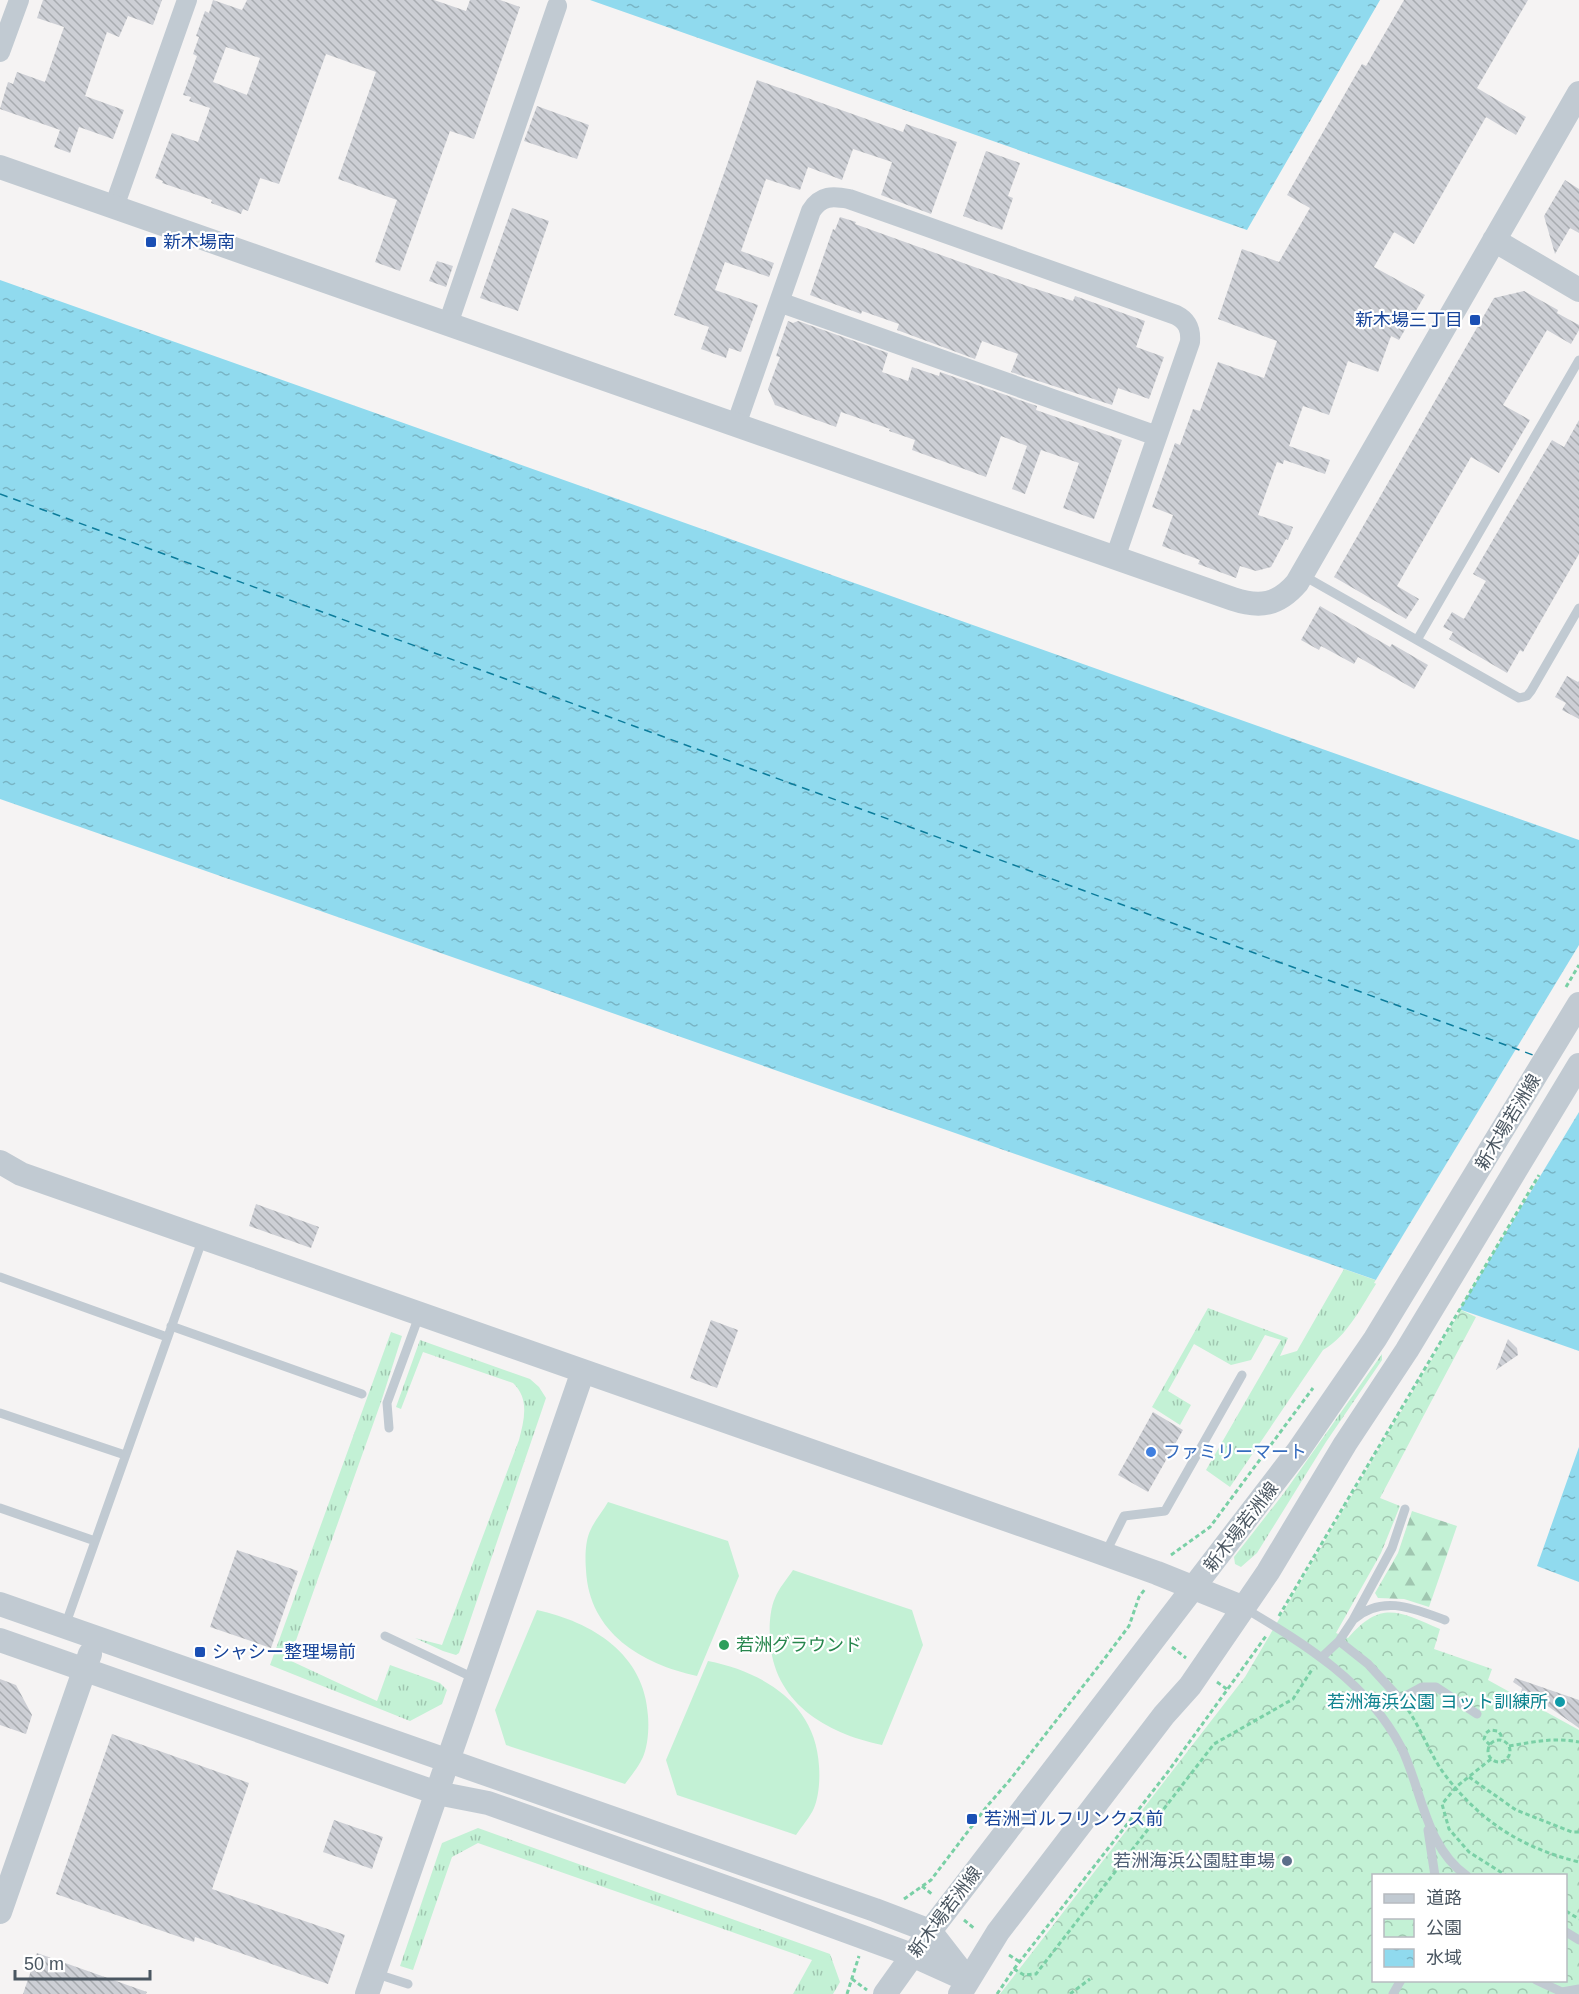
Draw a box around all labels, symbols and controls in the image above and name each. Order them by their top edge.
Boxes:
place label: 新木場南 [163,232,235,252]
marker: 新木場南 [144,235,158,249]
place label: 新木場三丁目 [1355,310,1463,330]
marker: 新木場三丁目 [1468,313,1482,327]
street label: 新木場若洲線 [1472,1071,1544,1173]
place label: ファミリーマート [1163,1442,1307,1462]
marker: ファミリーマート [1144,1445,1158,1459]
street label: 新木場若洲線 [1200,1478,1282,1576]
place label: 若洲グラウンド [736,1635,862,1655]
marker: 若洲グラウンド [717,1638,731,1652]
place label: シャシー整理場前 [212,1642,356,1662]
marker: シャシー整理場前 [193,1645,207,1659]
place label: 若洲海浜公園 ヨット訓練所 [1327,1692,1548,1712]
marker: 若洲海浜公園 ヨット訓練所 [1553,1695,1567,1709]
place label: 若洲ゴルフリンクス前 [984,1809,1163,1829]
marker: 若洲ゴルフリンクス前 [965,1812,979,1826]
place label: 若洲海浜公園駐車場 [1113,1851,1275,1871]
marker: 若洲海浜公園駐車場 [1280,1854,1294,1868]
street label: 新木場若洲線 [905,1863,985,1961]
legend [1372,1874,1567,1982]
text: 道路 [1426,1888,1462,1908]
text: 公園 [1426,1918,1462,1938]
scale bar [15,1943,150,1981]
text: 水域 [1426,1948,1462,1968]
text: 50 m [24,1954,64,1974]

